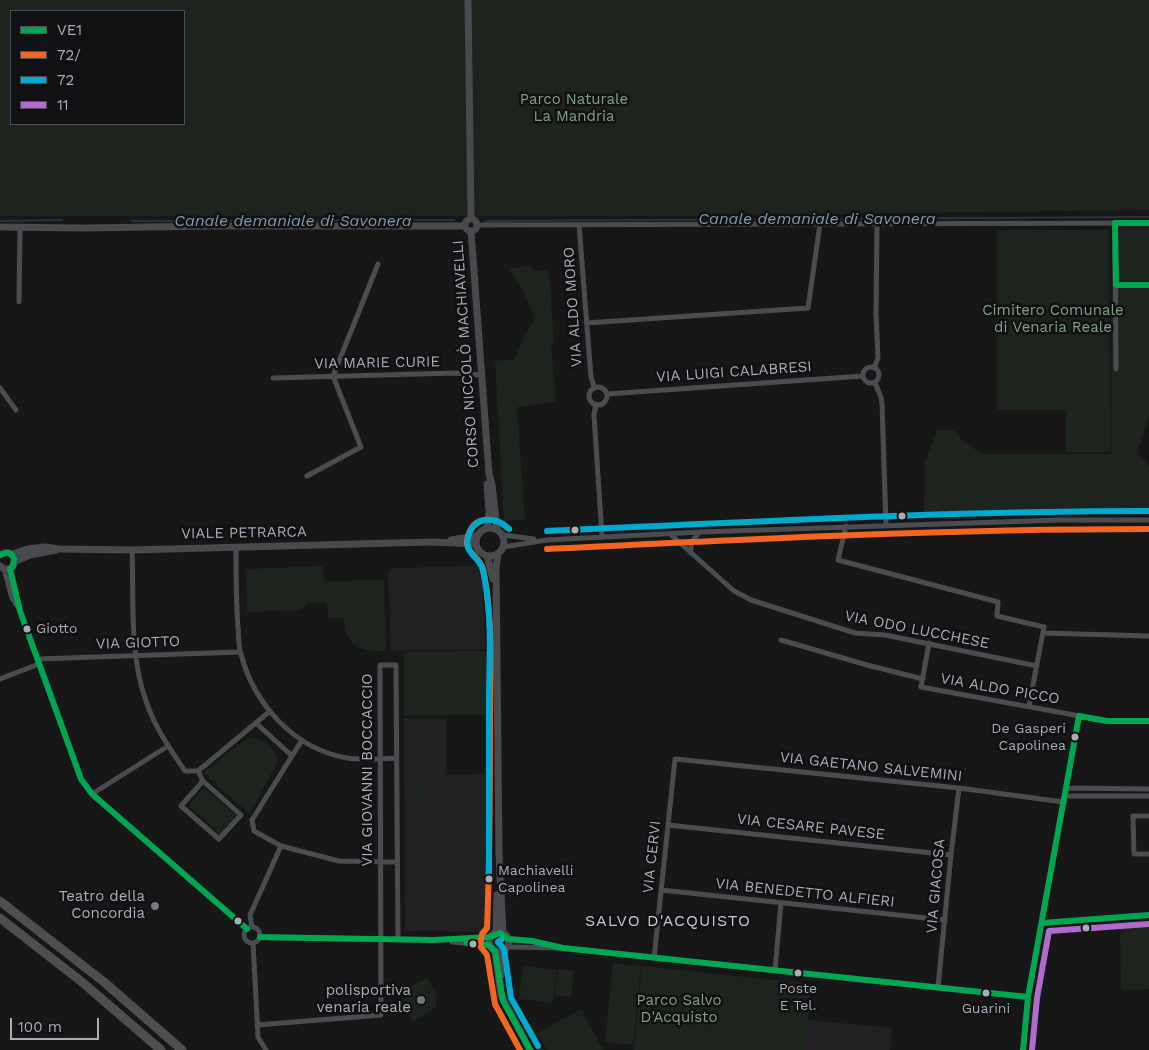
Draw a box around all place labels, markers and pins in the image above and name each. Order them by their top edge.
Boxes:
unlabelled marker [897,511,907,521]
unlabelled marker [570,525,580,535]
place label: Giotto [36,621,77,637]
marker: Giotto [22,624,32,634]
place label: De Gasperi Capolinea [991,721,1066,754]
marker: De Gasperi Capolinea [1070,732,1080,742]
place label: Machiavelli Capolinea [498,863,573,896]
marker: Machiavelli Capolinea [484,874,494,884]
place label: Teatro della Concordia [59,888,145,923]
marker: Teatro della Concordia [149,900,161,912]
unlabelled marker [233,916,243,926]
unlabelled marker [1081,923,1091,933]
unlabelled marker [468,939,478,949]
marker: Poste E Tel. [793,968,803,978]
place label: Poste E Tel. [779,981,817,1014]
place label: polisportiva venaria reale [317,982,411,1017]
marker: Guarini [981,988,991,998]
marker: polisportiva venaria reale [415,994,427,1006]
place label: Guarini [962,1001,1010,1017]

